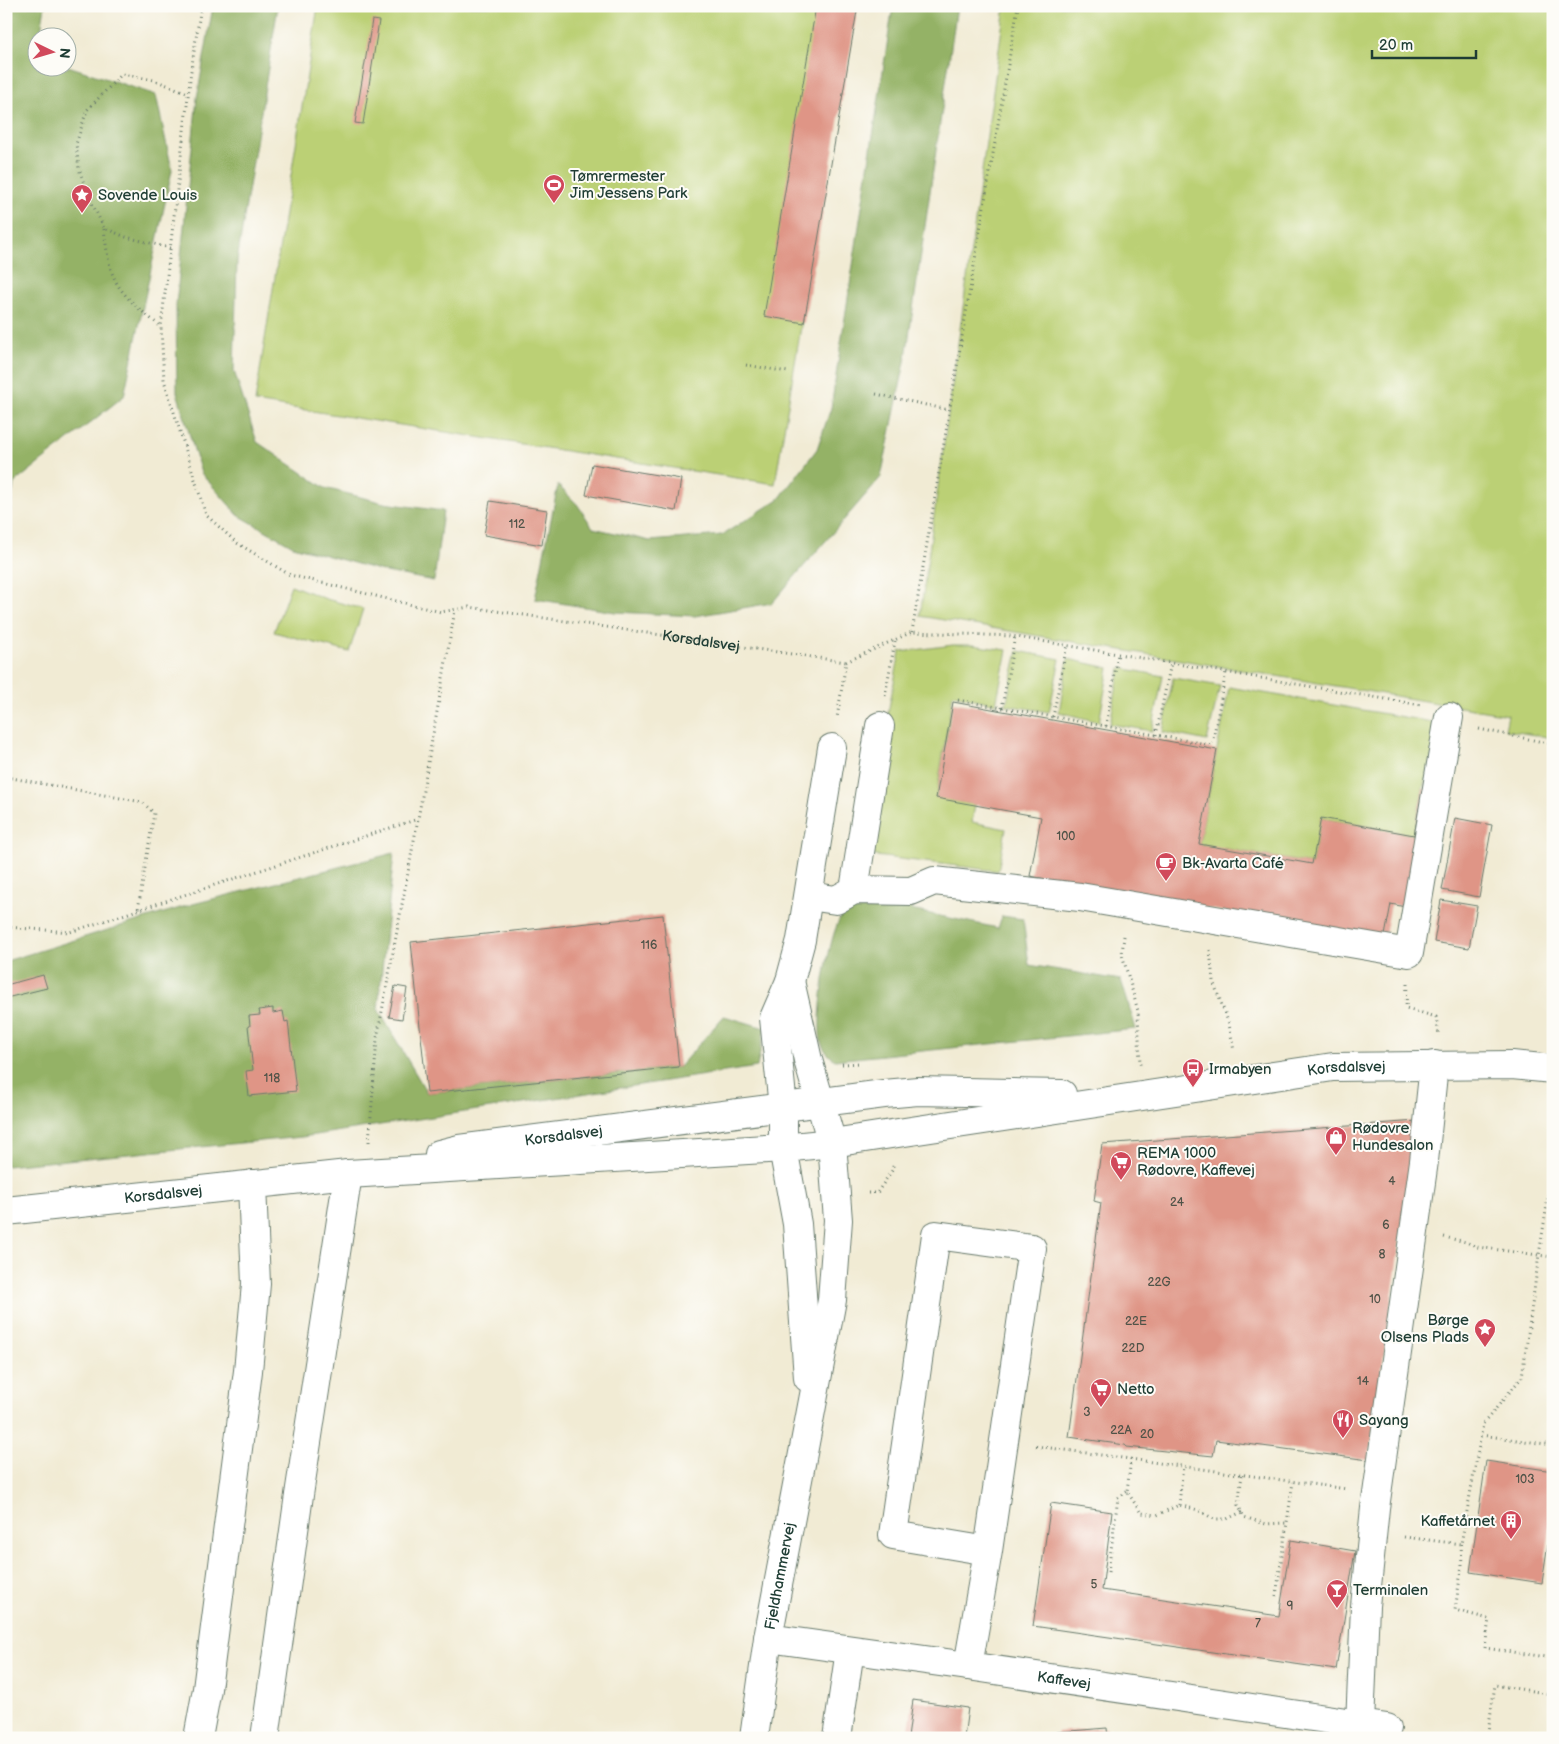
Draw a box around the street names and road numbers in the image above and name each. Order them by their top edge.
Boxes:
street label: Korsdalsvej [661,626,741,656]
street label: Korsdalsvej [1306,1057,1386,1081]
street label: Korsdalsvej [524,1122,604,1150]
street label: Korsdalsvej [123,1181,203,1208]
street label: Fjeldhammervej [761,1521,800,1631]
street label: Kaffevej [1036,1667,1092,1694]

